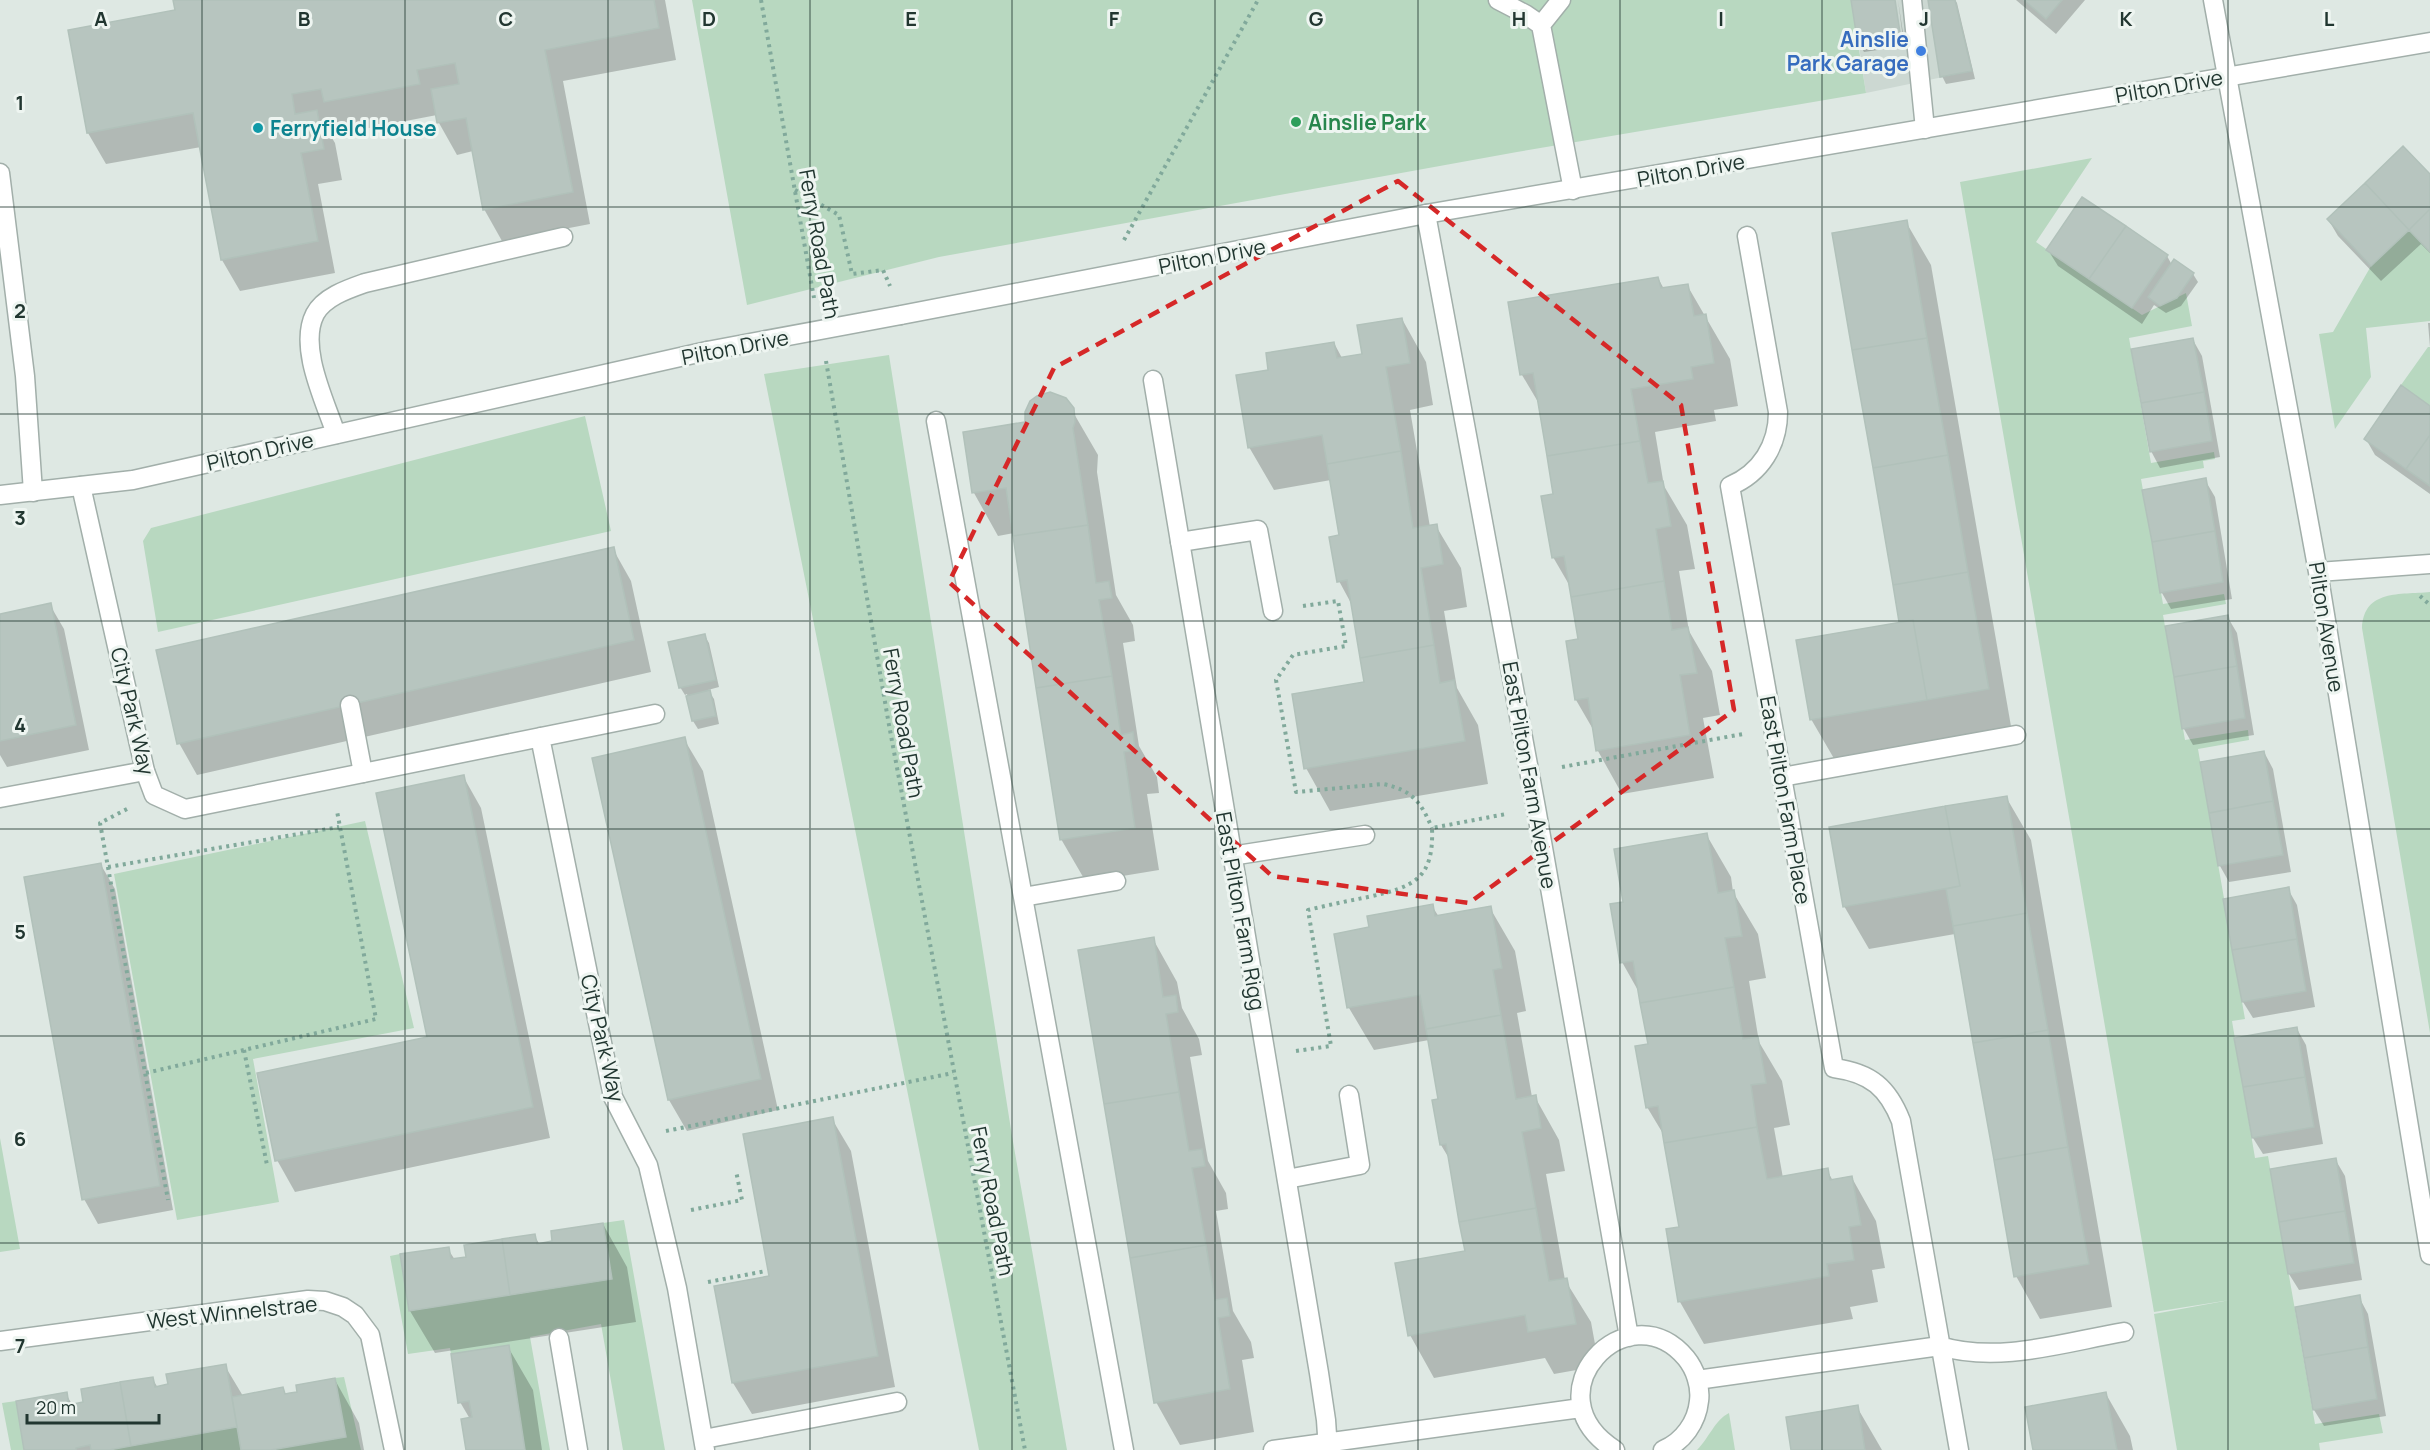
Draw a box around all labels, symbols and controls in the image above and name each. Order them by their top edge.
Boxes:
text: A [94,5,108,32]
text: B [298,5,311,32]
text: C [499,5,513,32]
text: D [702,5,716,32]
text: E [905,5,917,32]
text: F [1109,5,1120,32]
text: G [1309,5,1324,32]
text: H [1512,5,1526,32]
text: I [1718,5,1724,32]
text: J [1919,5,1929,32]
text: K [2120,5,2133,32]
text: L [2324,5,2335,32]
place label: Ainslie Park Garage [1787,25,1909,77]
marker: Ainslie Park Garage [1914,44,1928,58]
street label: Pilton Drive [2113,63,2225,109]
text: 1 [16,89,24,116]
place label: Ainslie Park [1308,108,1427,136]
place label: Ferryfield House [270,114,437,142]
marker: Ainslie Park [1289,115,1303,129]
marker: Ferryfield House [251,121,265,135]
street label: Pilton Drive [1635,147,1747,193]
street label: Ferry Road Path [793,167,847,321]
street label: Pilton Drive [1156,232,1268,280]
text: 2 [14,297,26,324]
street label: Pilton Drive [679,323,791,371]
street label: Pilton Drive [204,425,316,477]
text: 3 [14,504,26,531]
street label: Pilton Avenue [2303,560,2351,694]
street label: City Park Way [105,644,161,778]
street label: Ferry Road Path [877,646,931,800]
street label: East Pilton Farm Avenue [1496,659,1564,891]
street label: East Pilton Farm Place [1754,694,1818,906]
text: 4 [14,711,26,738]
street label: East Pilton Farm Rigg [1210,809,1272,1013]
text: 5 [14,918,26,945]
street label: City Park Way [575,971,631,1105]
street label: Ferry Road Path [965,1124,1021,1278]
text: 6 [14,1125,26,1152]
street label: West Winnelstrae [145,1289,319,1335]
text: 7 [15,1332,25,1359]
scale bar [27,1387,159,1425]
text: 20 m [36,1395,76,1419]

